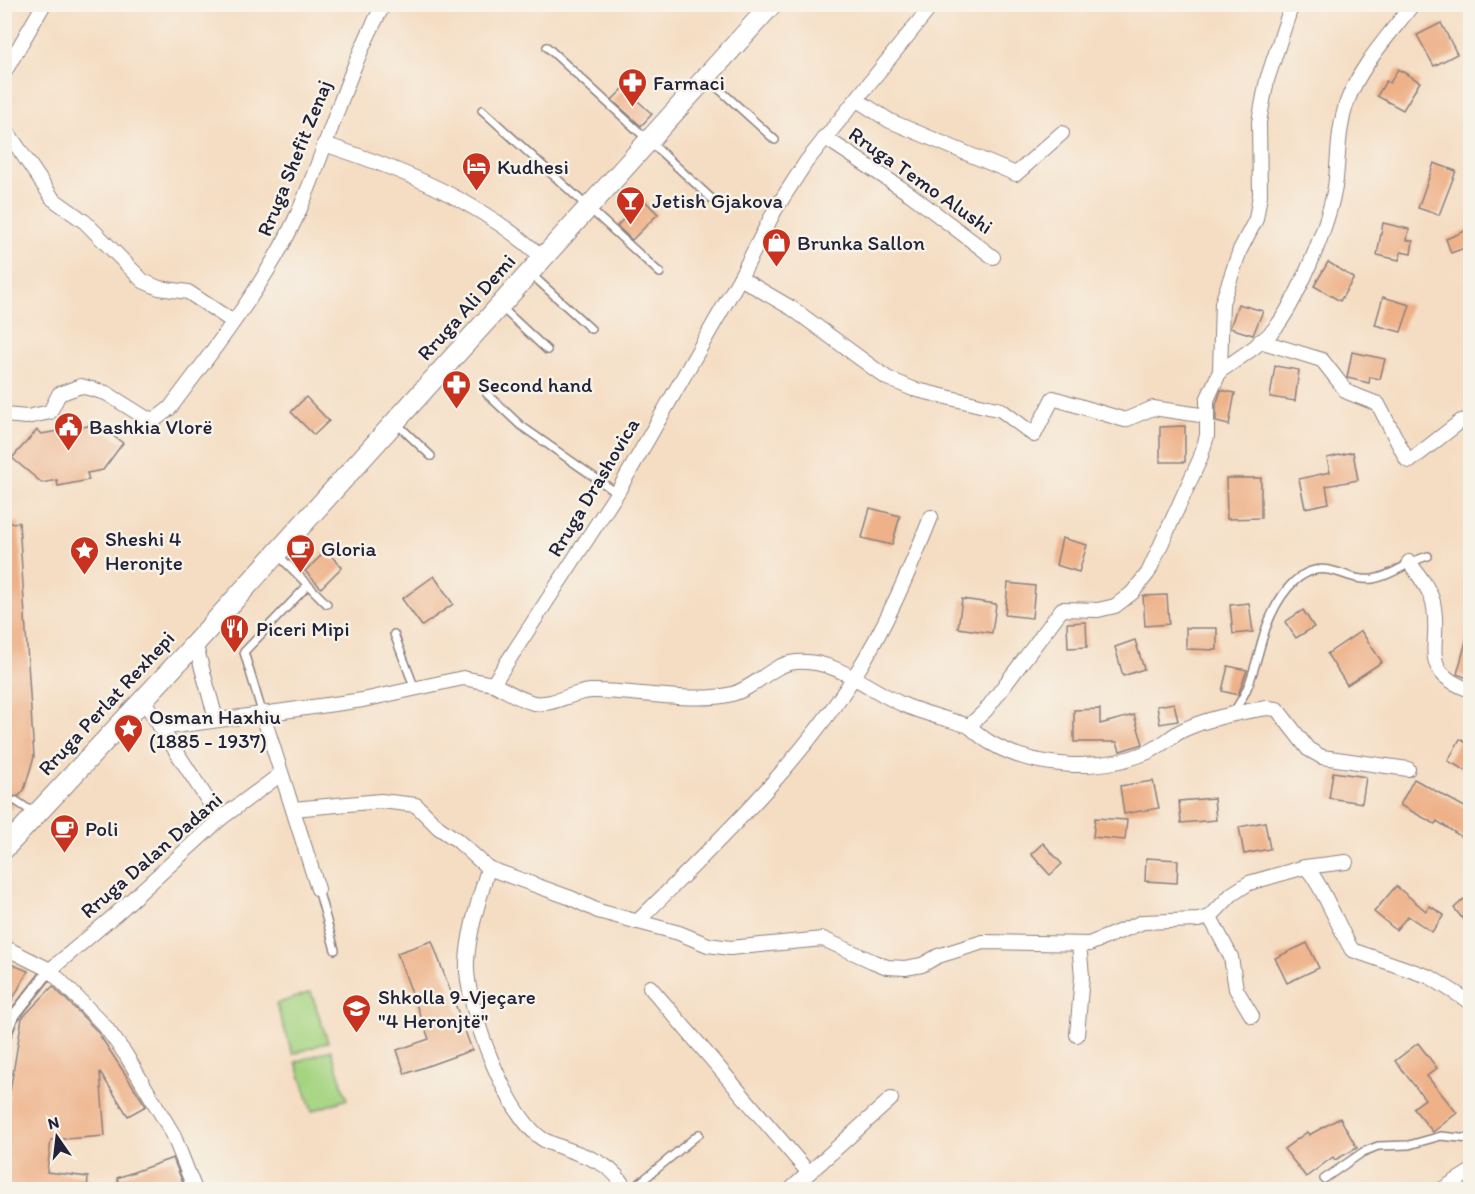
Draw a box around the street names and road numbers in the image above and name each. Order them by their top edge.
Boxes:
street label: Rruga Shefit Zenaj [251,76,337,240]
street label: Rruga Temo Alushi [844,121,998,239]
street label: Rruga Ali Demi [412,249,520,365]
street label: Rruga Drashovica [542,413,644,561]
street label: Rruga Perlat Rexhepi [33,626,179,780]
street label: Rruga Dalan Dadani [75,787,227,923]

